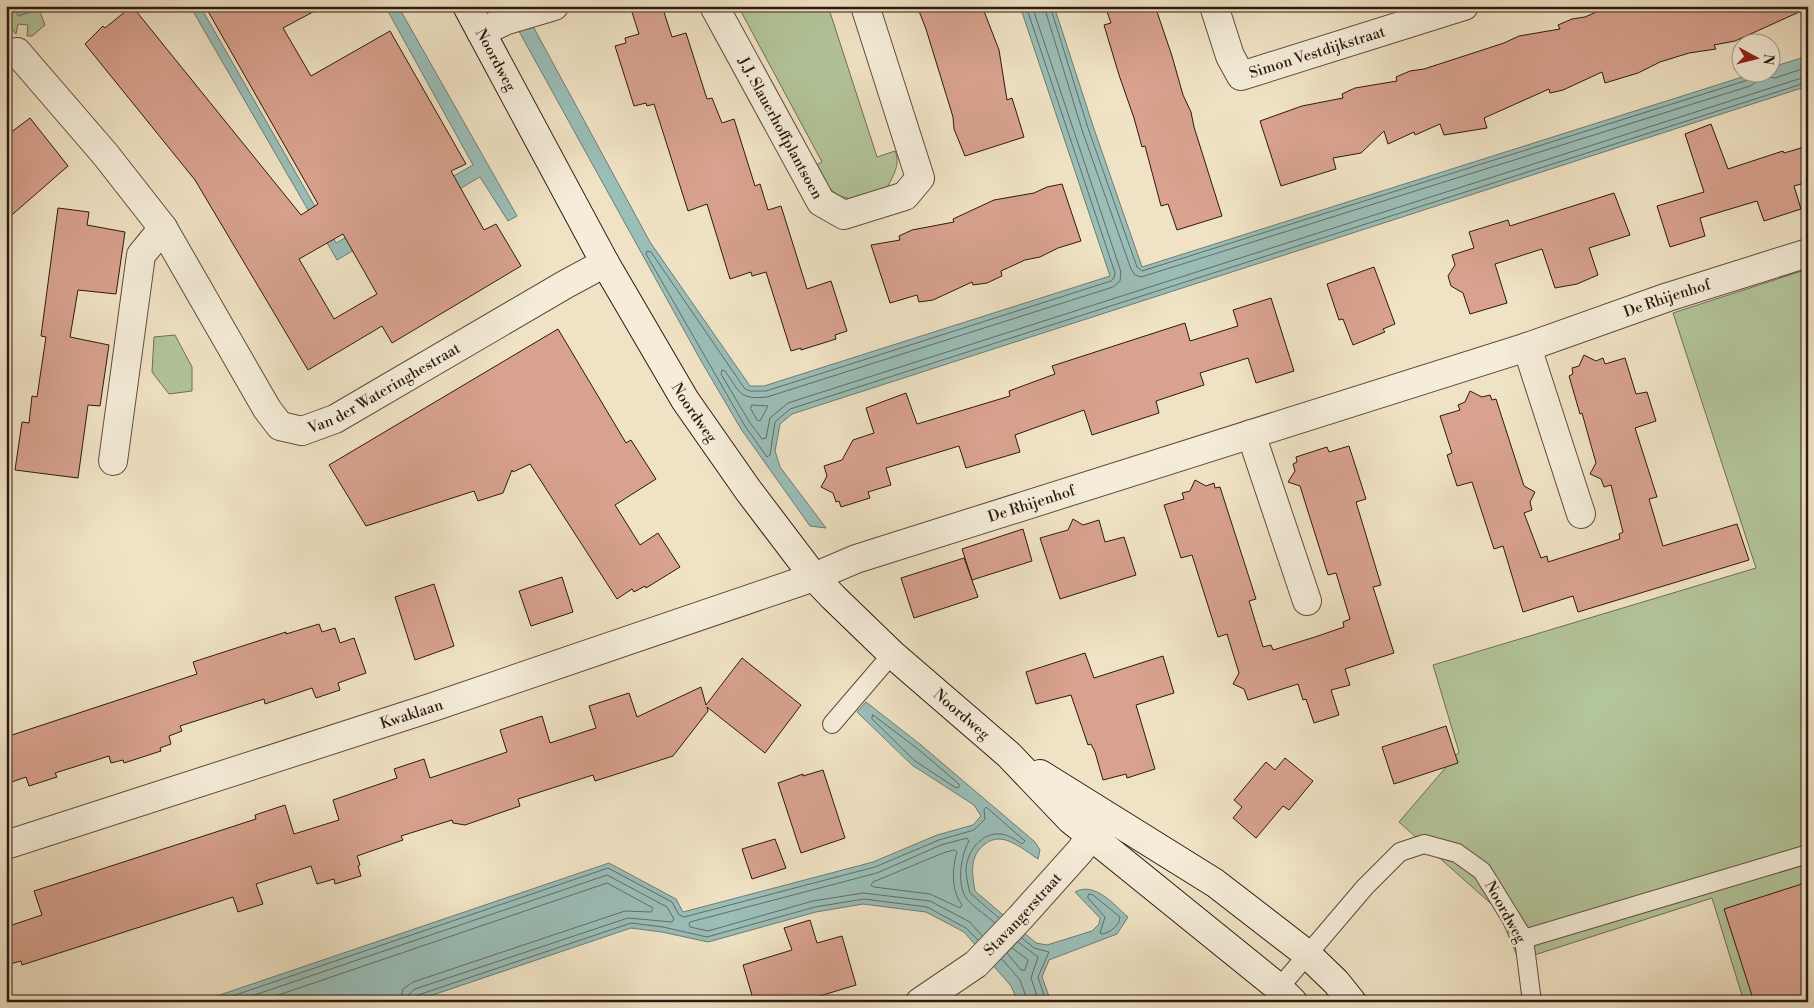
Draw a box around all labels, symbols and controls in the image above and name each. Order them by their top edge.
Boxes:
street label: Simon Vestdijkstraat [1247,22,1388,82]
street label: Noordweg [471,25,521,95]
north arrow [1732,32,1782,82]
street label: J.J. Slauerhoffplantsoen [734,52,827,203]
text: N [1758,53,1778,66]
street label: De Rhijenhof [1621,275,1713,321]
street label: Van der Wateringhestraat [304,338,464,438]
street label: Noordweg [667,379,722,447]
street label: De Rhijenhof [985,481,1078,526]
street label: Noordweg [929,685,994,744]
street label: Kwaklaan [377,695,445,733]
street label: Stavangerstraat [980,868,1066,960]
street label: Noordweg [1480,877,1530,947]

